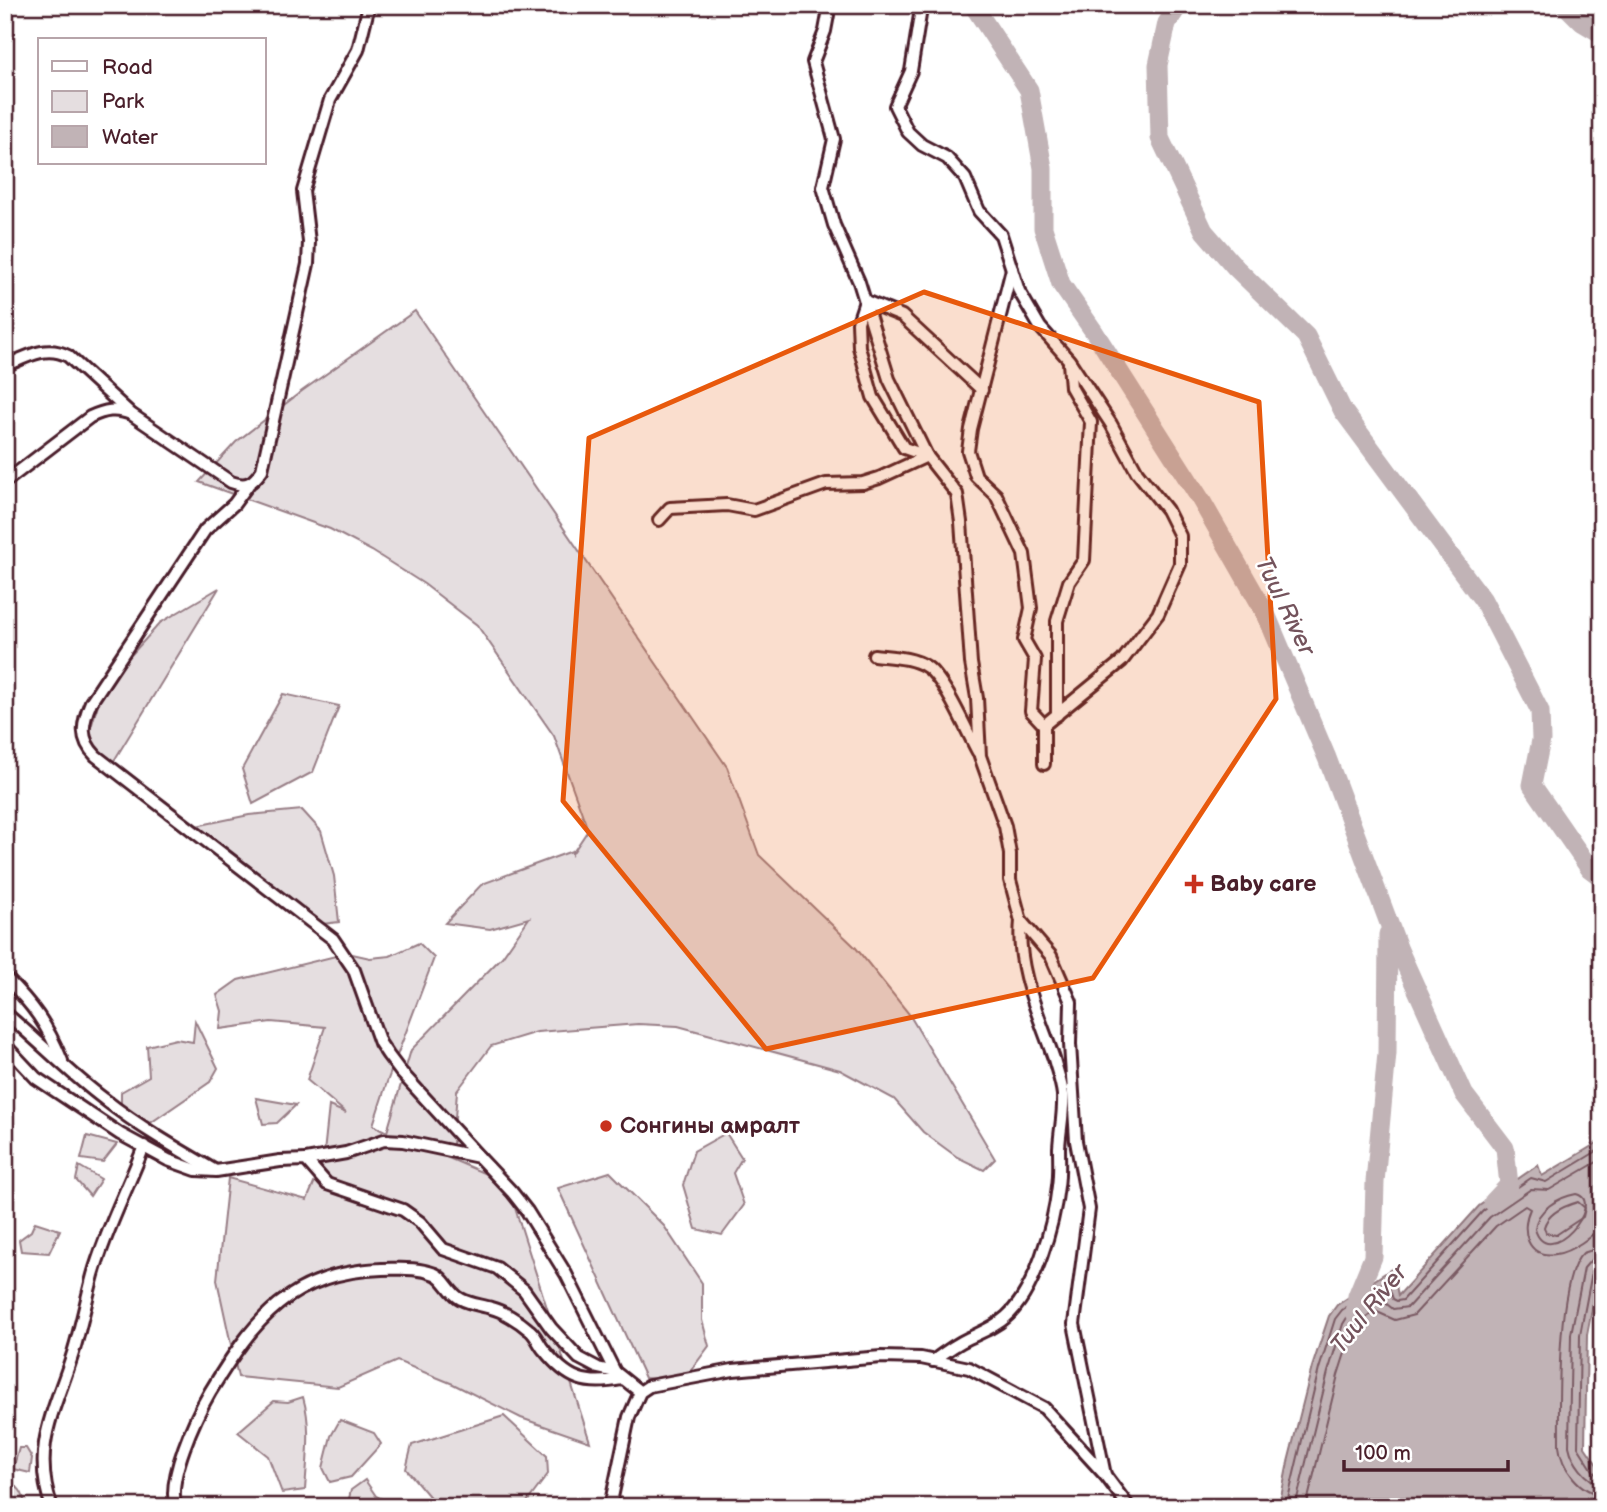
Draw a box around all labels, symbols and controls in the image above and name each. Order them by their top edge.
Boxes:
legend [38,38,266,164]
text: Road [102,55,153,80]
text: Park [102,89,145,114]
text: Water [102,125,158,150]
water label: Tuul River [1249,552,1322,662]
place label: Baby care [1210,870,1317,898]
marker: Baby care [1184,874,1204,894]
place label: Сонгины амралт [620,1112,800,1140]
marker: Сонгины амралт [598,1118,614,1134]
water label: Tuul River [1324,1257,1415,1359]
scale bar [1344,1428,1509,1472]
text: 100 m [1355,1441,1411,1466]

